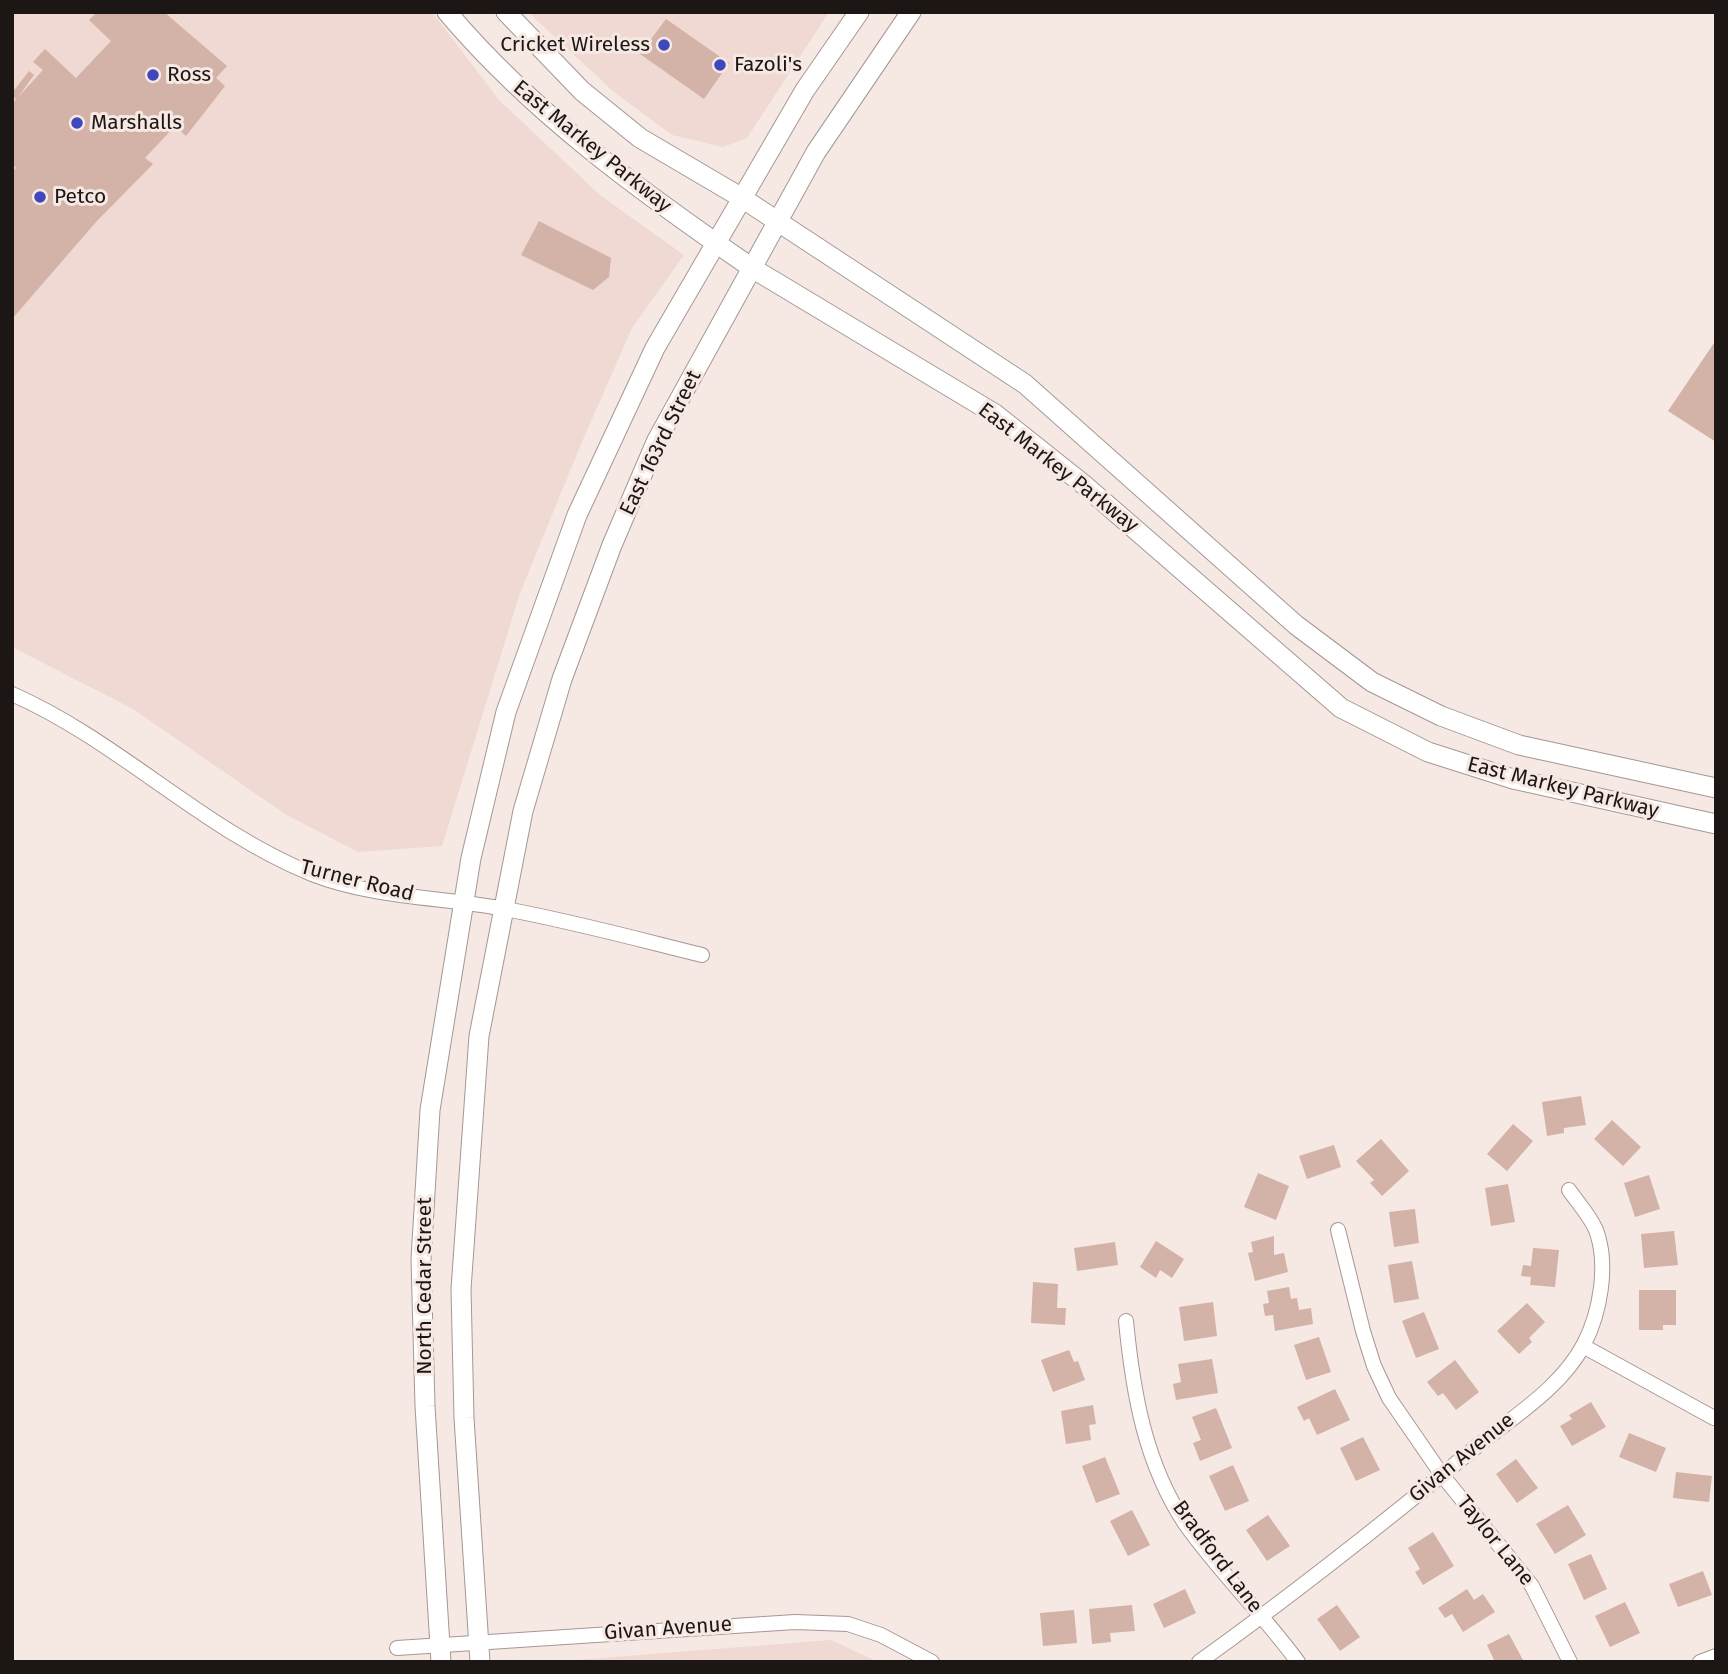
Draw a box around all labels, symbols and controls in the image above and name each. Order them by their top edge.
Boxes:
place label: Cricket Wireless [500,32,650,58]
marker: Cricket Wireless [656,37,672,53]
place label: Fazoli's [734,52,802,78]
marker: Fazoli's [712,57,728,73]
place label: Ross [167,62,211,88]
marker: Ross [145,67,161,83]
street label: East Markey Parkway [508,75,676,219]
place label: Marshalls [91,110,182,136]
marker: Marshalls [69,115,85,131]
place label: Petco [54,184,106,210]
marker: Petco [32,189,48,205]
street label: East 163rd Street [615,366,707,520]
street label: East Markey Parkway [973,398,1143,538]
street label: East Markey Parkway [1465,752,1661,824]
street label: Turner Road [298,855,416,907]
street label: North Cedar Street [412,1197,438,1375]
street label: Givan Avenue [1404,1408,1520,1508]
street label: Taylor Lane [1451,1491,1539,1591]
street label: Bradford Lane [1167,1496,1267,1618]
street label: Givan Avenue [603,1612,733,1646]

